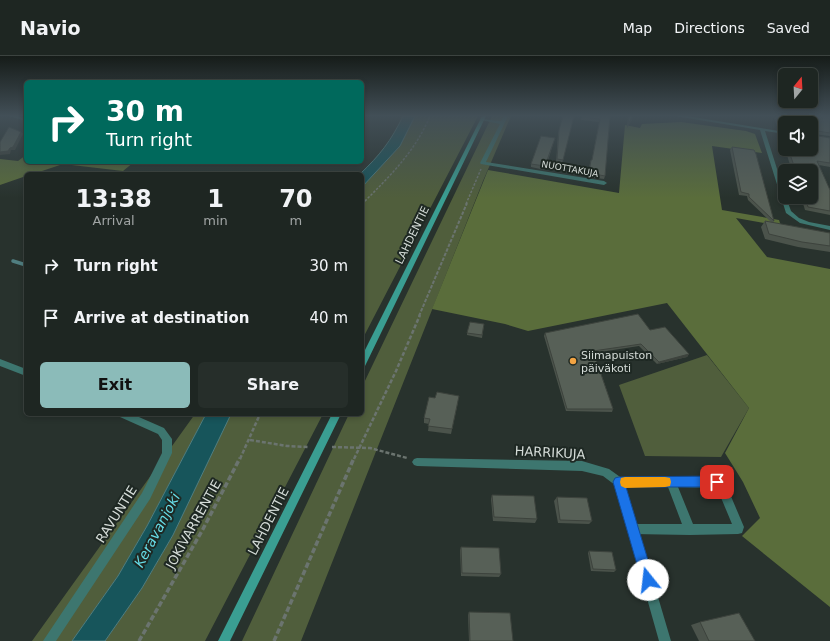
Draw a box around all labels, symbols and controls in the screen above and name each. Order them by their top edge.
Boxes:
text: Navio [20,17,81,39]
text: Map [623,20,652,36]
text: Directions [674,20,745,36]
text: Saved [767,20,810,36]
north arrow [778,68,818,108]
map controls [778,68,818,204]
text: 30 m [106,95,184,128]
icon: right [40,96,92,148]
button: sound [778,116,818,156]
text: Turn right [106,129,192,150]
street label: NUOTTAKUJA [541,159,600,179]
button: layers [778,164,818,204]
text: 13:38 [75,185,152,213]
text: 1 [207,185,224,213]
text: 70 [279,185,313,213]
street label: LAHDENTIE [393,204,432,266]
text: Arrival [92,213,135,228]
text: min [203,213,228,228]
text: m [290,213,302,228]
icon: right [40,255,62,277]
text: Turn right [74,257,158,275]
text: 30 m [310,257,348,275]
icon: arrive [40,307,62,329]
text: Arrive at destination [74,309,249,327]
text: 40 m [310,309,348,327]
place label: Siimapuiston päiväkoti [581,349,652,375]
marker: Siimapuiston päiväkoti [568,356,578,366]
button: Exit [40,362,190,408]
button: Share [198,362,348,408]
street label: HARRIKUJA [514,443,586,462]
pin [700,465,734,499]
icon: arrive [706,471,728,493]
street label: JOKIVARRENTIE [162,477,224,572]
street label: RAVUNTIE [93,483,140,546]
street label: LAHDENTIE [245,485,292,558]
water label: Keravanjoki [131,490,183,570]
position arrow [627,559,669,601]

